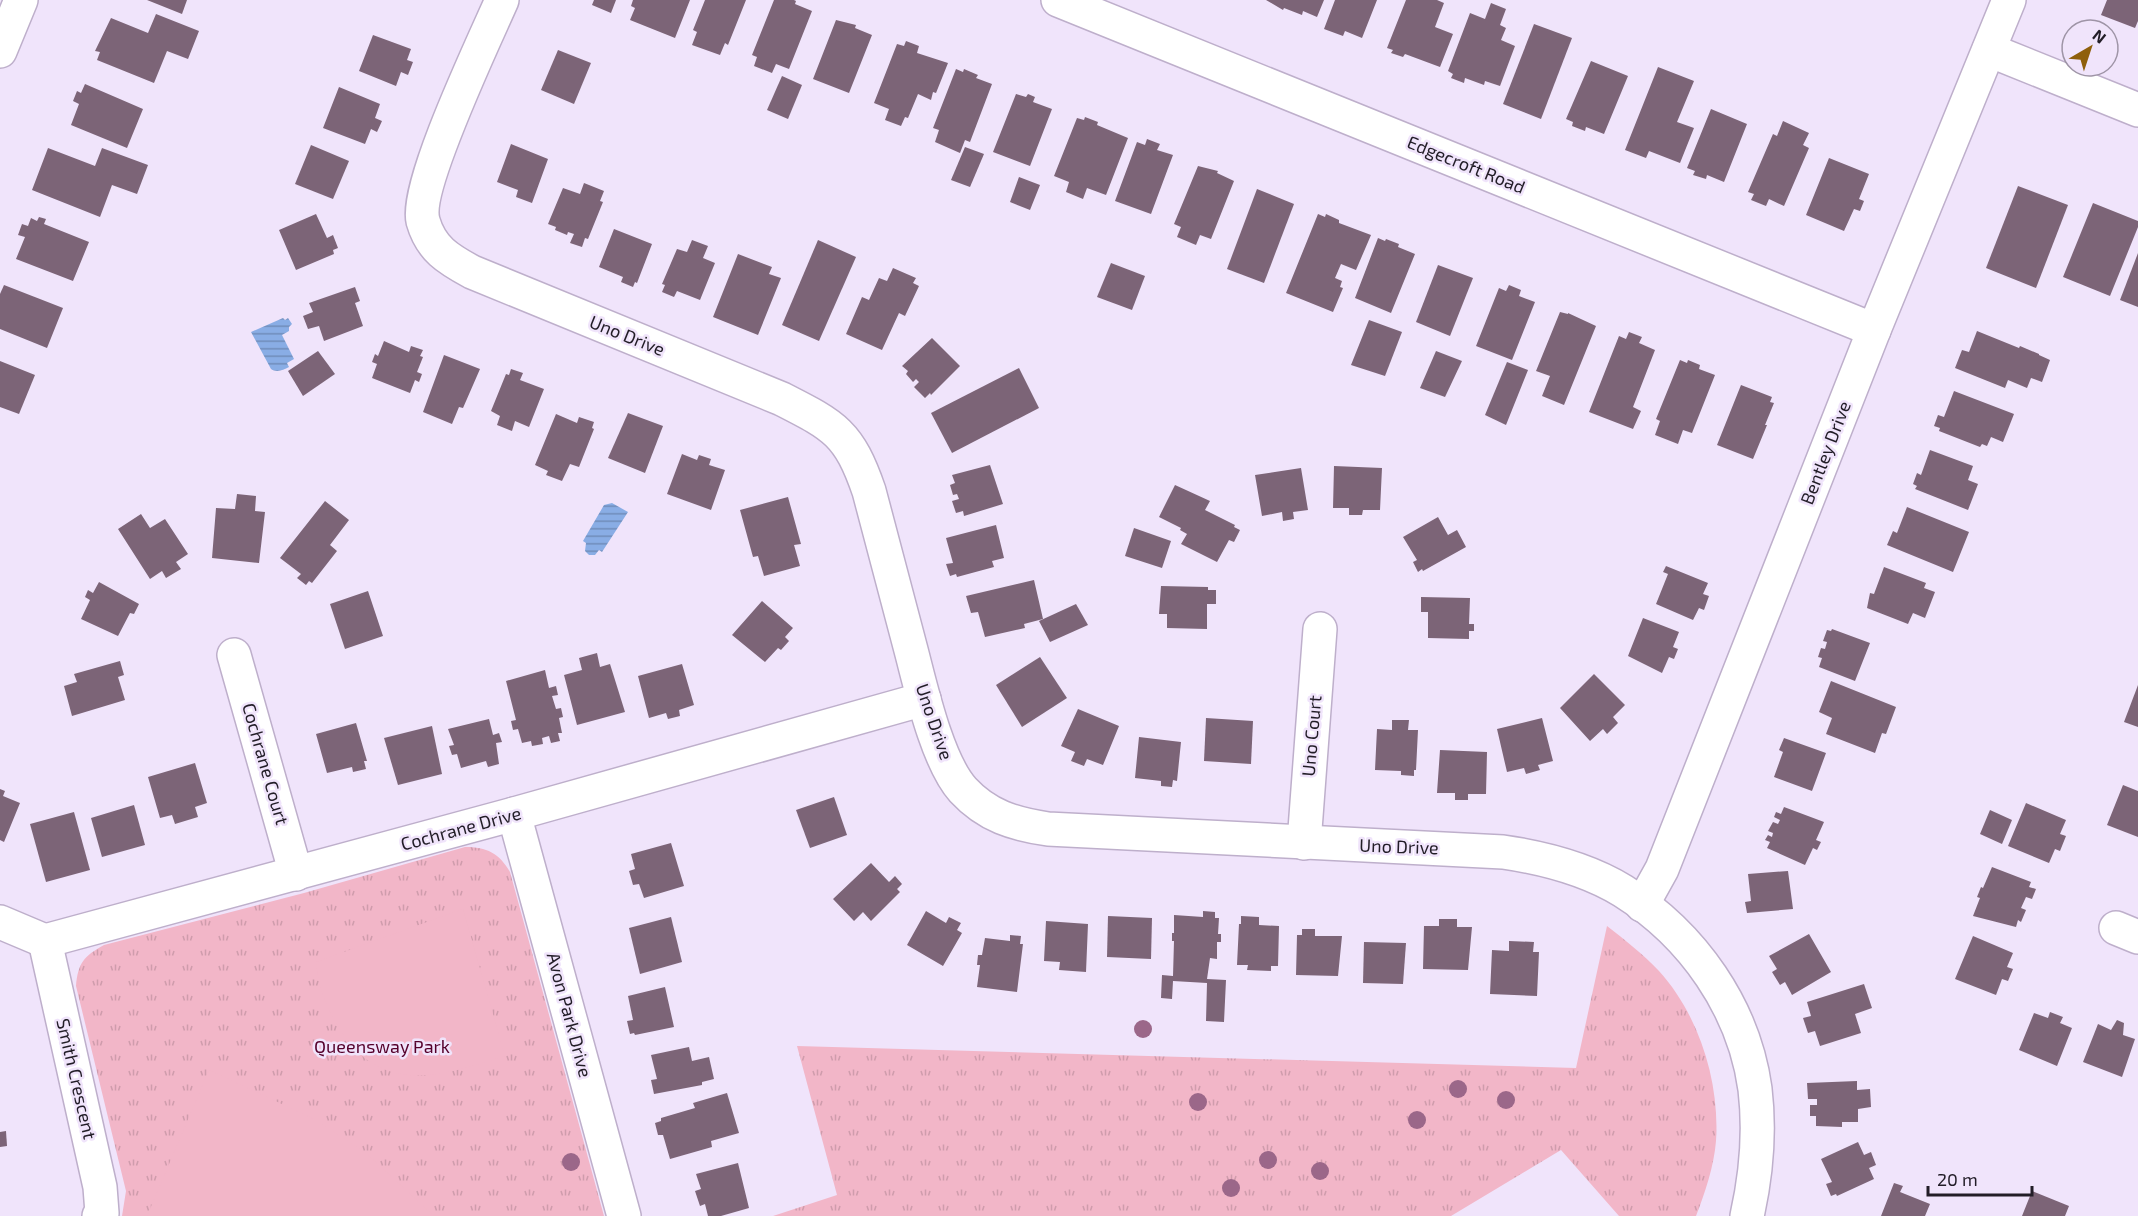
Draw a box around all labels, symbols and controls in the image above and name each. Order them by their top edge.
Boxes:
north arrow [2060,18,2120,78]
text: N [2089,25,2110,47]
street label: Edgecroft Road [1404,130,1529,198]
street label: Uno Drive [586,310,668,360]
street label: Bentley Drive [1795,398,1855,507]
street label: Uno Drive [912,681,958,763]
street label: Uno Court [1296,694,1326,777]
street label: Cochrane Court [238,700,294,827]
street label: Cochrane Drive [398,801,523,855]
street label: Uno Drive [1359,834,1439,858]
street label: Avon Park Drive [543,950,597,1080]
street label: Smith Crescent [52,1016,102,1141]
park label: Queensway Park [314,1035,450,1057]
scale bar [1928,1159,2032,1197]
text: 20 m [1937,1168,1978,1190]

